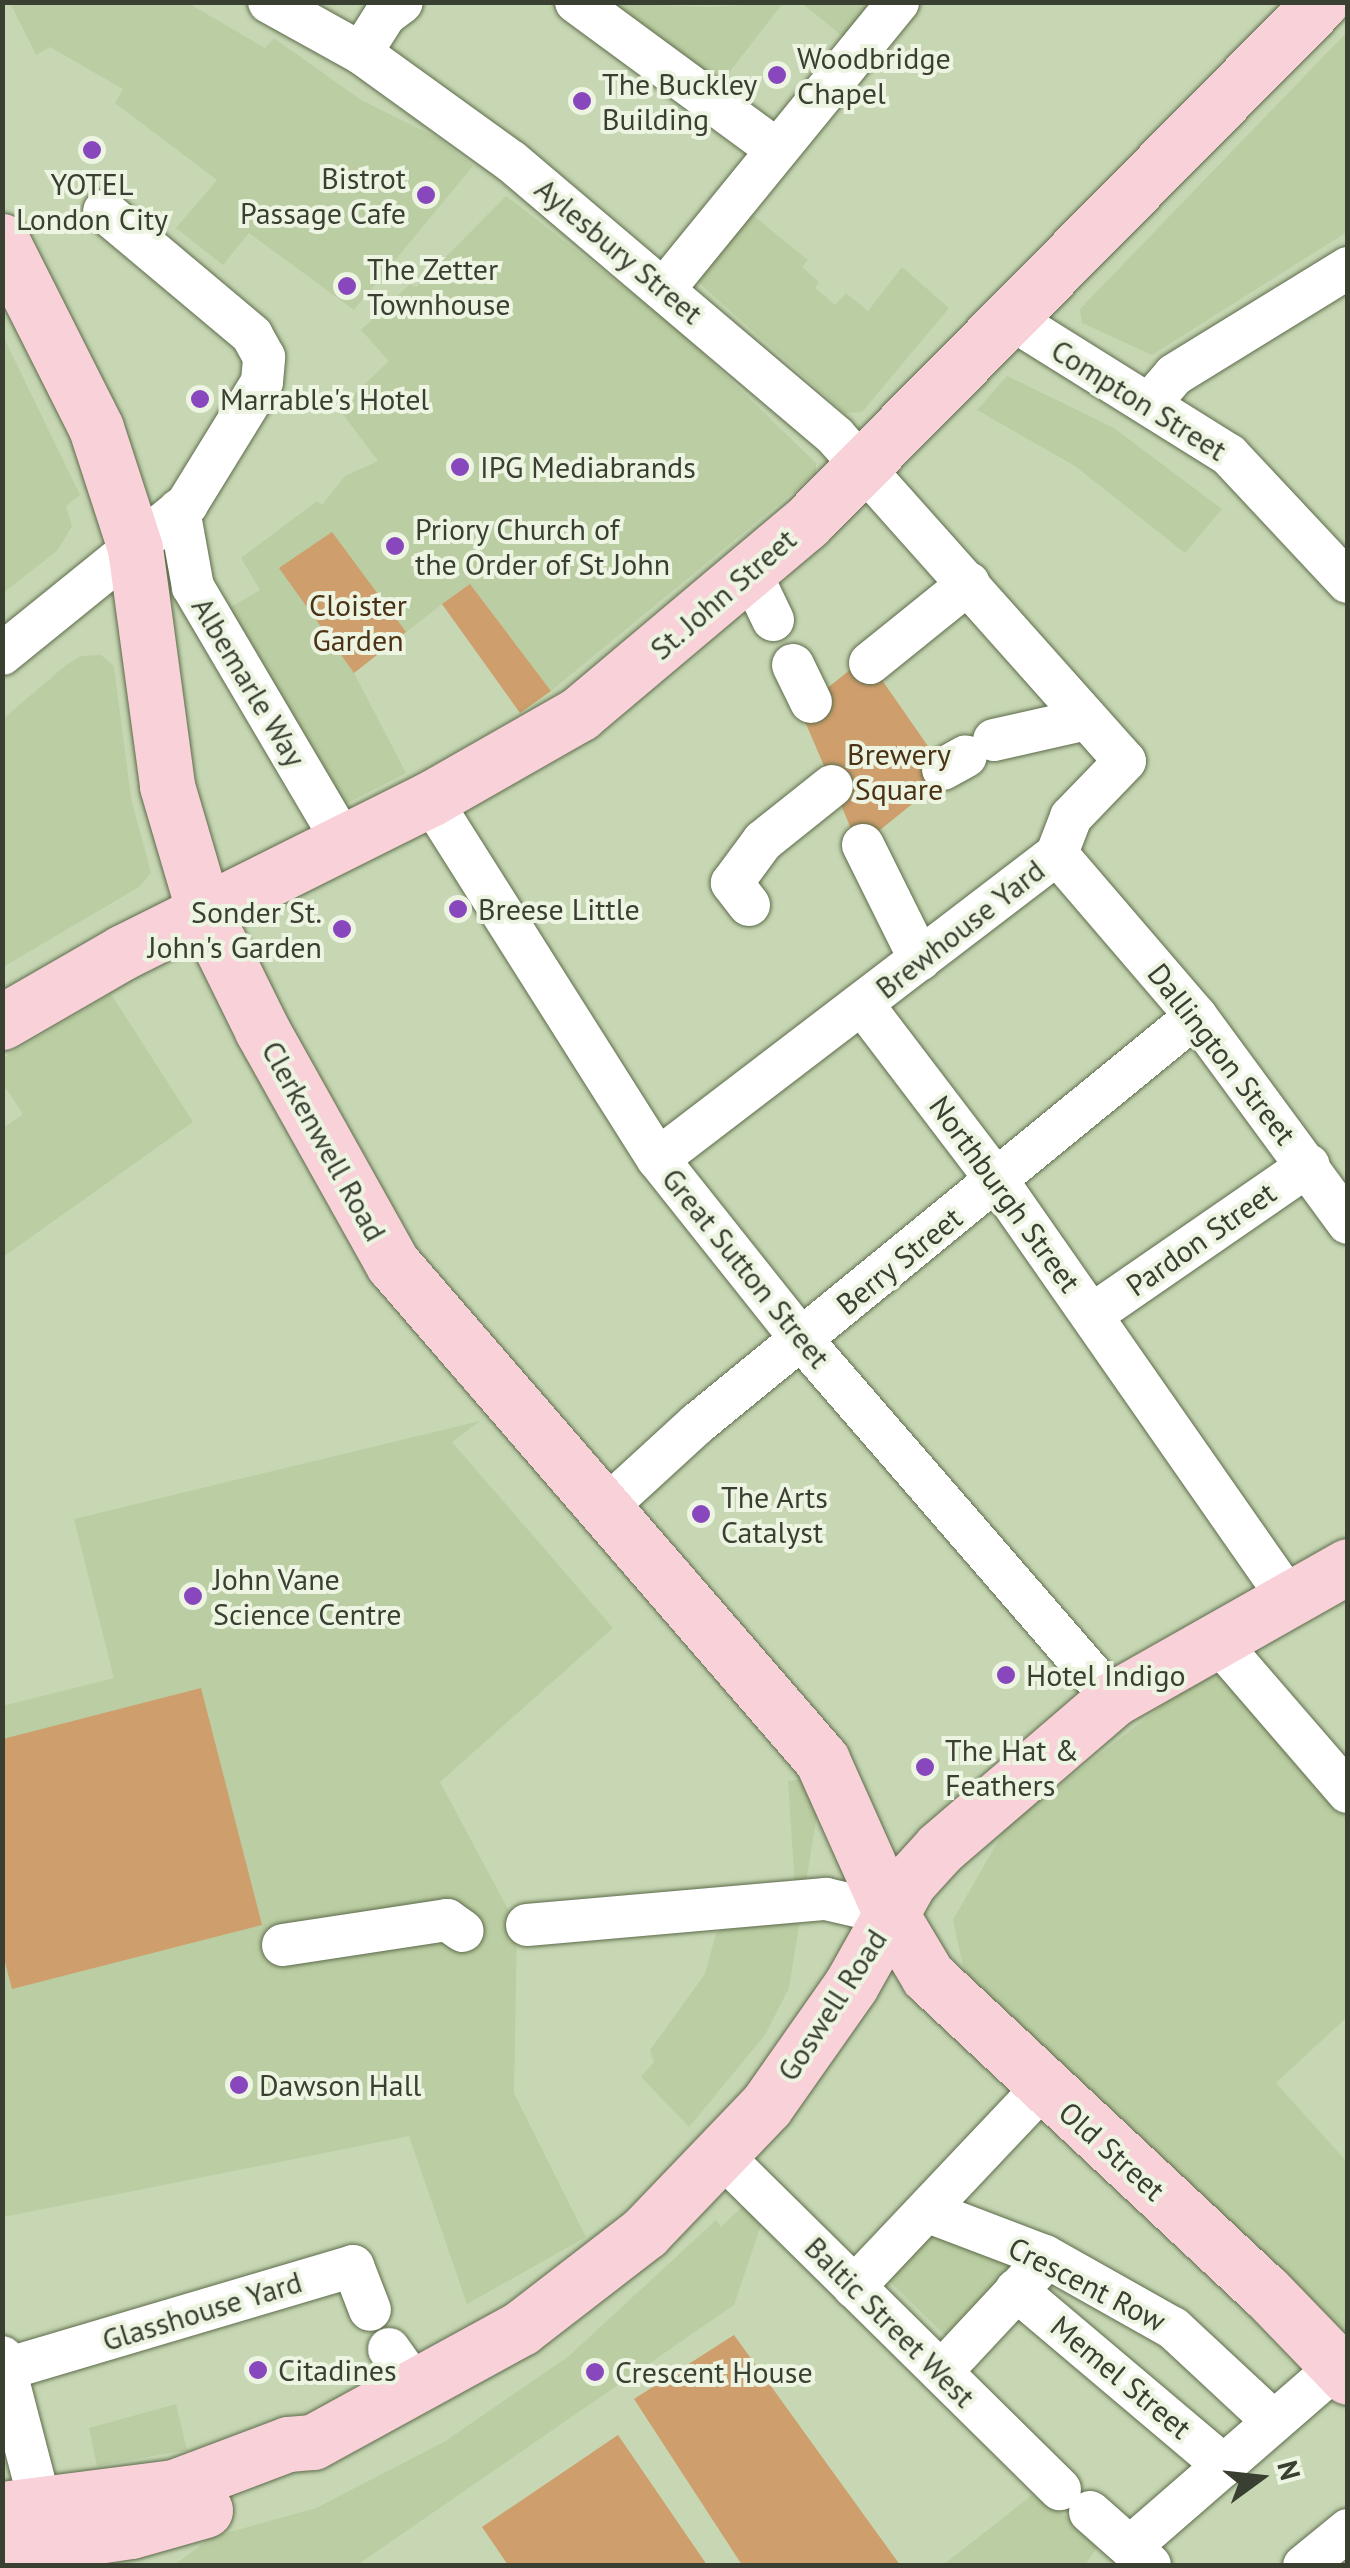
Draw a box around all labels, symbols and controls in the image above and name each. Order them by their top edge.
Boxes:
place label: Woodbridge Chapel [797,40,951,110]
marker: Woodbridge Chapel [766,64,788,86]
place label: The Buckley Building [602,66,757,136]
marker: The Buckley Building [571,90,593,112]
marker: YOTEL London City [81,139,103,161]
place label: Bistrot Passage Cafe [240,160,406,230]
place label: YOTEL London City [16,166,168,236]
street label: Aylesbury Street [528,170,710,332]
marker: Bistrot Passage Cafe [415,184,437,206]
place label: The Zetter Townhouse [367,251,511,322]
marker: The Zetter Townhouse [336,275,358,297]
street label: Compton Street [1045,332,1233,468]
place label: Marrable's Hotel [220,381,429,417]
marker: Marrable's Hotel [189,388,211,410]
place label: IPG Mediabrands [480,449,696,485]
marker: IPG Mediabrands [449,456,471,478]
place label: Priory Church of the Order of St John [415,511,670,582]
street label: St. John Street [642,520,804,668]
marker: Priory Church of the Order of St John [384,535,406,557]
park label: Cloister Garden [309,587,407,658]
street label: Albemarle Way [184,591,314,773]
park label: Brewery Square [847,736,951,806]
street label: Brewhouse Yard [868,852,1052,1006]
place label: Breese Little [478,891,640,927]
place label: Sonder St. John's Garden [148,894,322,964]
marker: Breese Little [447,898,469,920]
marker: Sonder St. John's Garden [331,918,353,940]
street label: Dallington Street [1140,956,1304,1152]
street label: Clerkenwell Road [254,1035,394,1247]
street label: Northburgh Street [922,1089,1088,1299]
street label: Great Sutton Street [655,1161,837,1375]
street label: Pardon Street [1119,1174,1283,1304]
street label: Berry Street [829,1199,969,1323]
place label: The Arts Catalyst [721,1479,829,1550]
marker: The Arts Catalyst [690,1503,712,1525]
place label: John Vane Science Centre [213,1561,402,1632]
marker: John Vane Science Centre [182,1585,204,1607]
place label: Hotel Indigo [1026,1657,1186,1693]
marker: Hotel Indigo [995,1664,1017,1686]
place label: The Hat & Feathers [945,1732,1079,1802]
marker: The Hat & Feathers [914,1756,936,1778]
street label: Goswell Road [770,1923,894,2087]
place label: Dawson Hall [259,2067,421,2103]
marker: Dawson Hall [228,2074,250,2096]
street label: Old Street [1052,2094,1172,2208]
street label: Baltic Street West [797,2229,983,2415]
street label: Crescent Row [1002,2229,1172,2339]
street label: Glasshouse Yard [97,2263,307,2359]
street label: Memel Street [1044,2308,1198,2446]
place label: Citadines [278,2352,397,2388]
place label: Crescent House [615,2354,813,2390]
marker: Citadines [247,2359,269,2381]
marker: Crescent House [584,2361,606,2383]
north arrow [1210,2428,1310,2528]
text: N [1269,2456,1310,2484]

